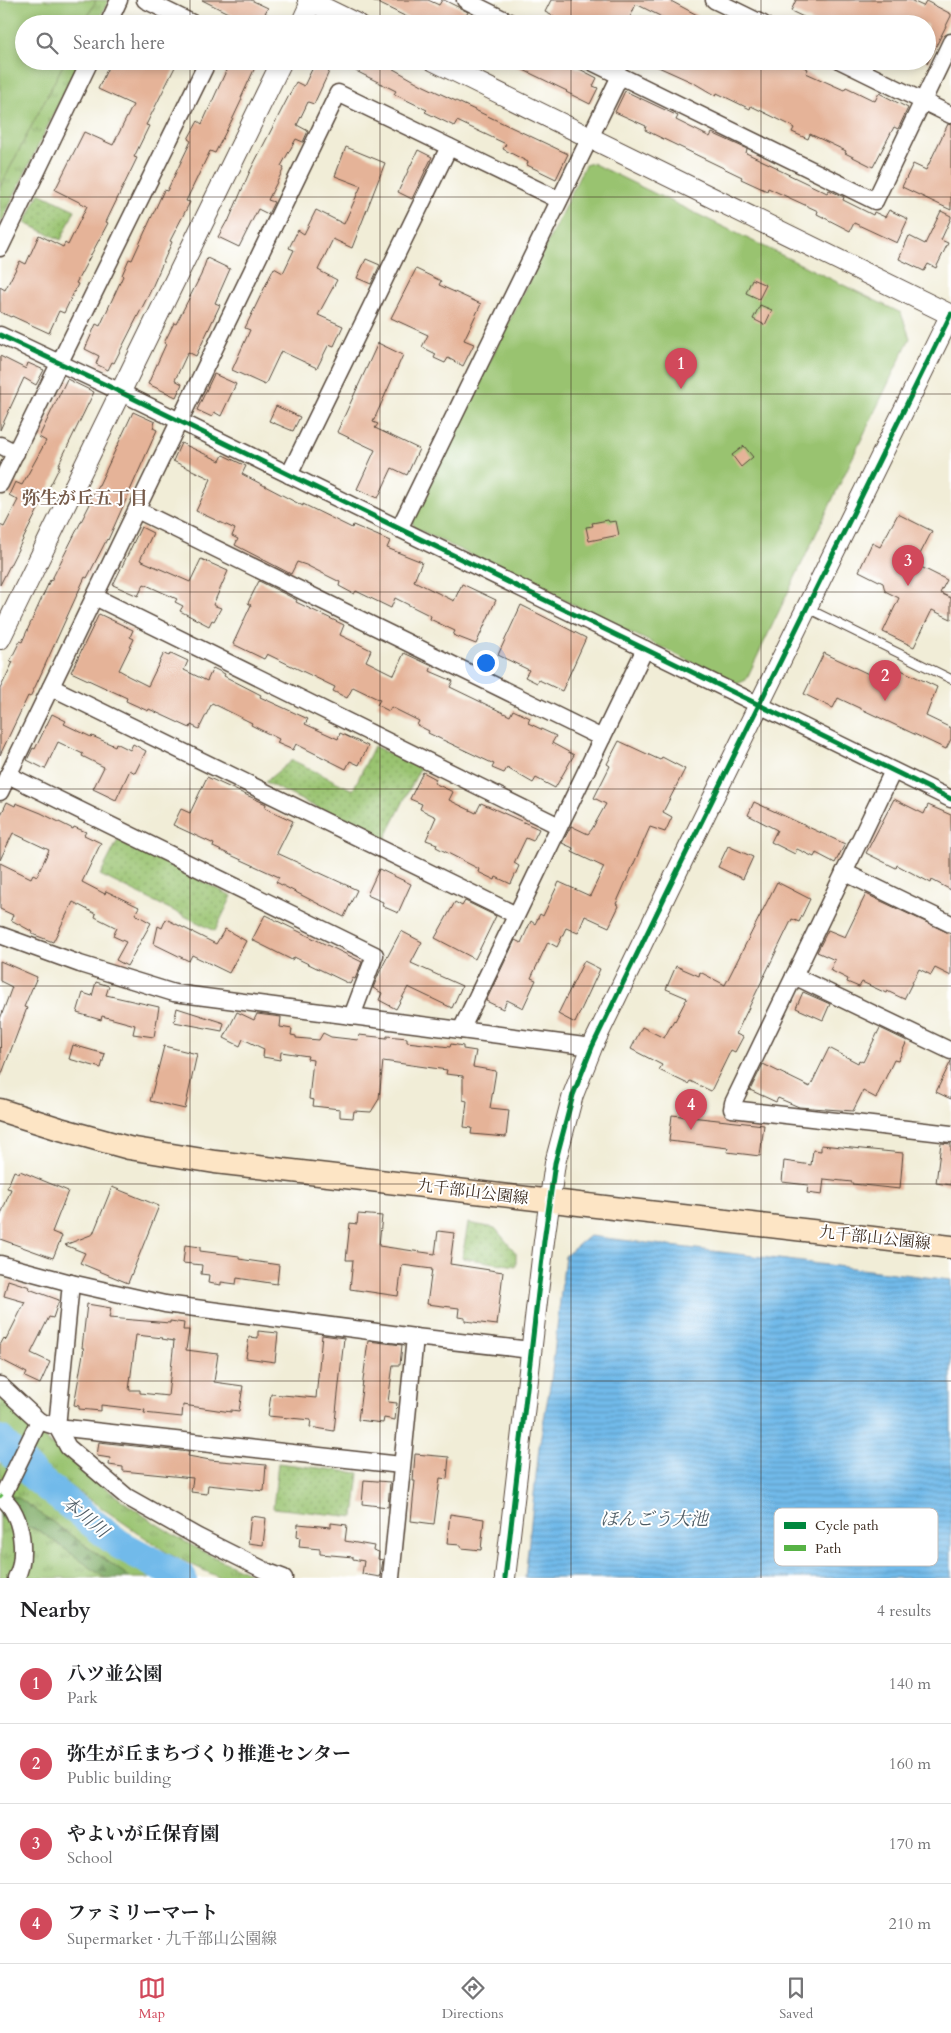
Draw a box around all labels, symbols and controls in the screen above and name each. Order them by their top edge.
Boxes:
search box [15,15,936,70]
icon: search [33,29,61,57]
text: Search here [73,30,165,56]
pin: 1 [665,348,697,389]
district label: 弥生が丘五丁目 [22,486,148,511]
pin: 3 [892,545,924,586]
your location [473,650,499,676]
pin: 2 [869,660,901,701]
pin: 4 [675,1089,707,1130]
street label: 九千部山公園線 [416,1174,530,1210]
street label: 九千部山公園線 [818,1221,932,1255]
water label: 本川川 [56,1490,115,1545]
water label: ほんごう大池 [600,1507,710,1532]
legend [774,1508,938,1566]
text: Cycle path [815,1516,879,1535]
text: Path [815,1539,842,1558]
text: Nearby [20,1596,91,1625]
text: 4 results [877,1600,931,1622]
text: 八ツ並公園 [67,1661,162,1687]
text: 1 [32,1673,40,1695]
text: 140 m [889,1673,931,1695]
text: Park [67,1687,98,1709]
text: 弥生が丘まちづくり推進センター [67,1741,351,1767]
text: 2 [32,1753,40,1775]
text: 160 m [889,1753,931,1775]
text: Public building [67,1767,171,1789]
text: やよいが丘保育園 [67,1821,219,1847]
text: 3 [32,1833,40,1855]
text: 170 m [889,1833,931,1855]
text: School [67,1847,112,1869]
text: ファミリーマート [67,1900,219,1926]
text: 4 [32,1913,40,1935]
text: 210 m [889,1913,931,1935]
text: Supermarket · 九千部山公園線 [67,1928,277,1950]
tab: Map [138,1974,166,2023]
tab: Directions [442,1974,503,2023]
tab: Saved [779,1974,813,2023]

